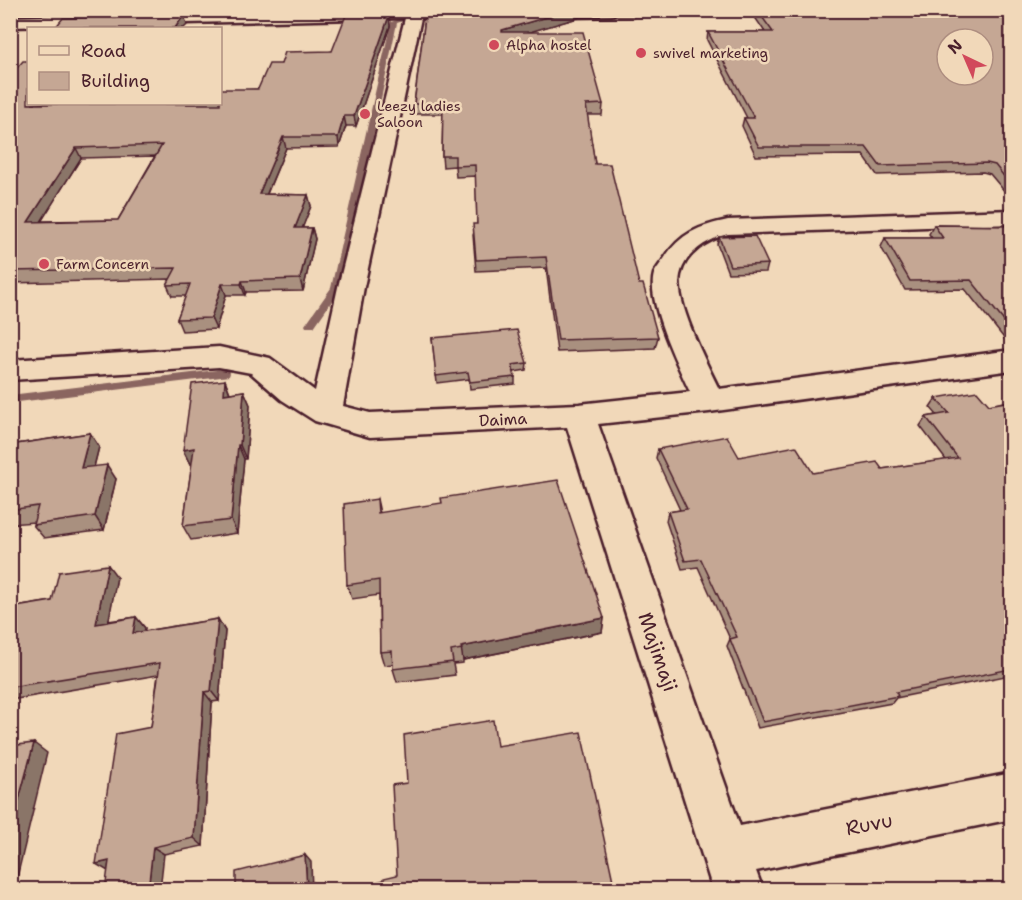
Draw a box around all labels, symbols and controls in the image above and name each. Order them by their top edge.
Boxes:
legend [27,27,222,105]
north arrow [935,27,995,87]
text: N [943,35,967,59]
place label: Alpha hostel [506,36,592,54]
marker: Alpha hostel [487,38,501,52]
text: Road [81,39,126,63]
place label: swivel marketing [653,44,768,62]
marker: swivel marketing [634,46,648,60]
text: Building [81,69,150,93]
place label: Leezy ladies Saloon [377,97,461,131]
marker: Leezy ladies Saloon [358,107,372,121]
place label: Farm Concern [56,255,149,273]
marker: Farm Concern [37,257,51,271]
street label: Daima [478,408,528,431]
street label: Majimaji [632,609,684,695]
street label: Ruvu [843,807,895,841]

